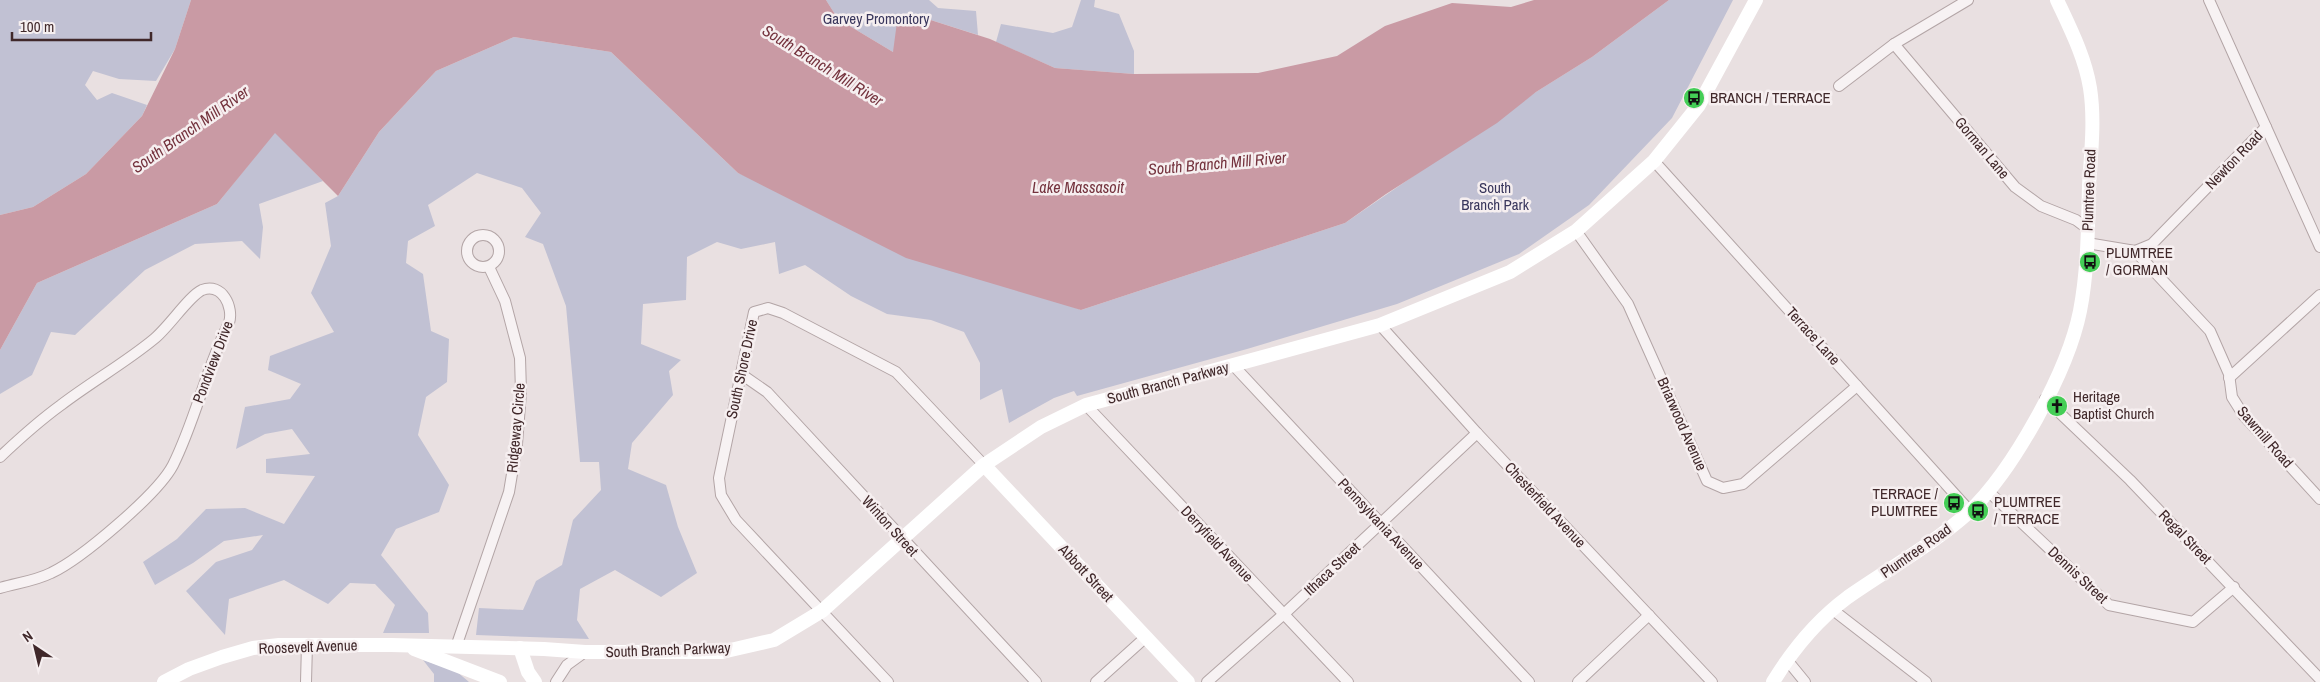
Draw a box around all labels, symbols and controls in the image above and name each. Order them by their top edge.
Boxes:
park label: Garvey Promontory [823,8,930,29]
scale bar [12,10,151,42]
text: 100 m [20,16,54,37]
water label: South Branch Mill River [758,19,888,111]
water label: South Branch Mill River [127,80,254,178]
bus stop icon: BRANCH / TERRACE [1682,86,1706,110]
place label: BRANCH / TERRACE [1710,87,1831,108]
street label: Gorman Lane [1950,112,2015,183]
street label: Newton Road [2200,126,2267,194]
water label: South Branch Mill River [1147,146,1288,180]
street label: Plumtree Road [2077,149,2100,231]
water label: Lake Massasoit [1032,176,1124,198]
park label: South Branch Park [1461,177,1530,215]
place label: PLUMTREE / GORMAN [2106,242,2173,280]
bus stop icon: PLUMTREE / GORMAN [2078,250,2102,274]
street label: Terrace Lane [1782,302,1845,369]
street label: Pondview Drive [187,317,238,406]
street label: South Shore Drive [721,317,762,421]
street label: South Branch Parkway [1105,356,1232,409]
street label: Briarwood Avenue [1652,374,1713,474]
street label: Ridgeway Circle [501,382,530,474]
place label: Heritage Baptist Church [2073,386,2154,424]
church icon: Heritage Baptist Church [2045,394,2069,418]
street label: Sawmill Road [2233,401,2298,472]
street label: Chesterfield Avenue [1500,457,1591,552]
street label: Pennsylvania Avenue [1333,473,1429,574]
place label: TERRACE / PLUMTREE [1871,483,1939,521]
street label: Winton Street [857,491,924,561]
bus stop icon: TERRACE / PLUMTREE [1942,491,1966,515]
place label: PLUMTREE / TERRACE [1994,491,2061,529]
bus stop icon: PLUMTREE / TERRACE [1966,499,1990,523]
street label: Derryfield Avenue [1176,501,1258,587]
street label: Regal Street [2154,505,2217,569]
street label: Plumtree Road [1876,518,1955,583]
street label: Ithaca Street [1299,537,1365,600]
street label: Abbott Street [1054,539,1119,606]
street label: Dennis Street [2044,541,2113,608]
north arrow [10,622,60,672]
text: N [19,627,36,646]
street label: Roosevelt Avenue [258,634,358,659]
street label: South Branch Parkway [605,637,732,662]

